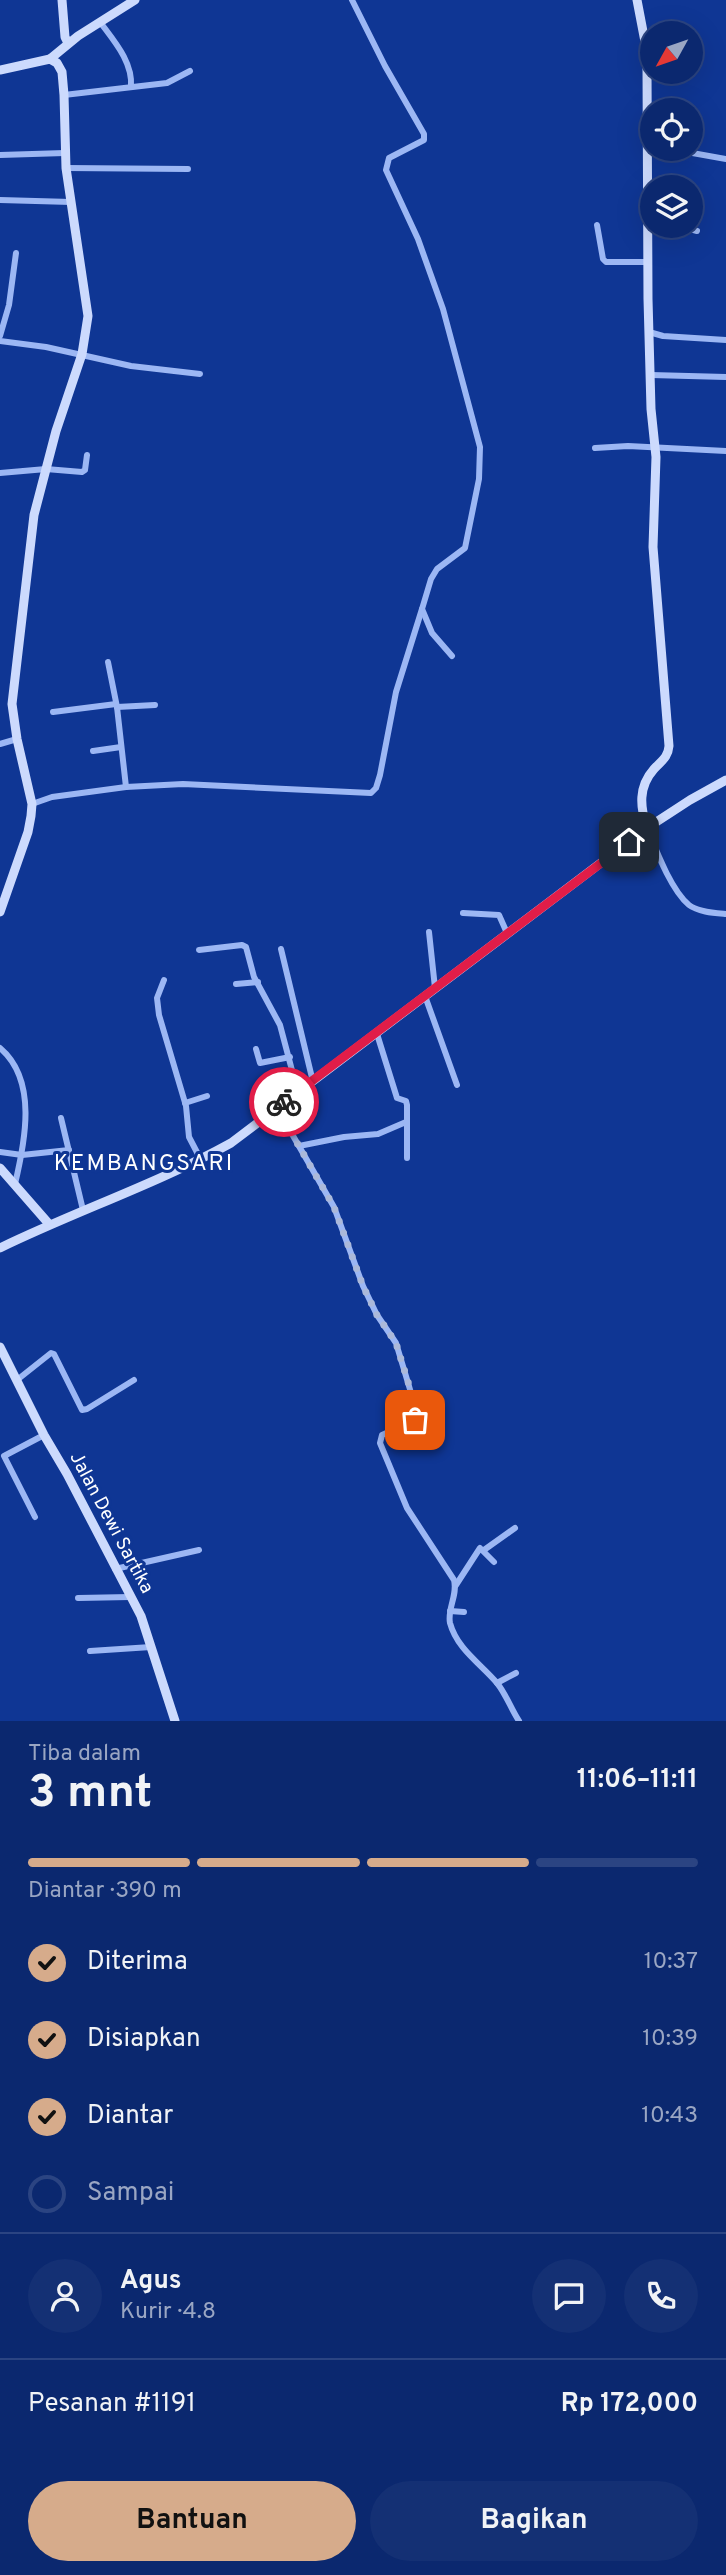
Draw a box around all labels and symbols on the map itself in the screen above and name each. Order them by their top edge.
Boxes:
north arrow [640,21,704,84]
pin [599,812,659,872]
courier [249,1067,319,1137]
district label: KEMBANGSARI [54,1150,234,1179]
pin [385,1390,445,1450]
street label: Jalan Dewi Sartika [64,1448,158,1598]

